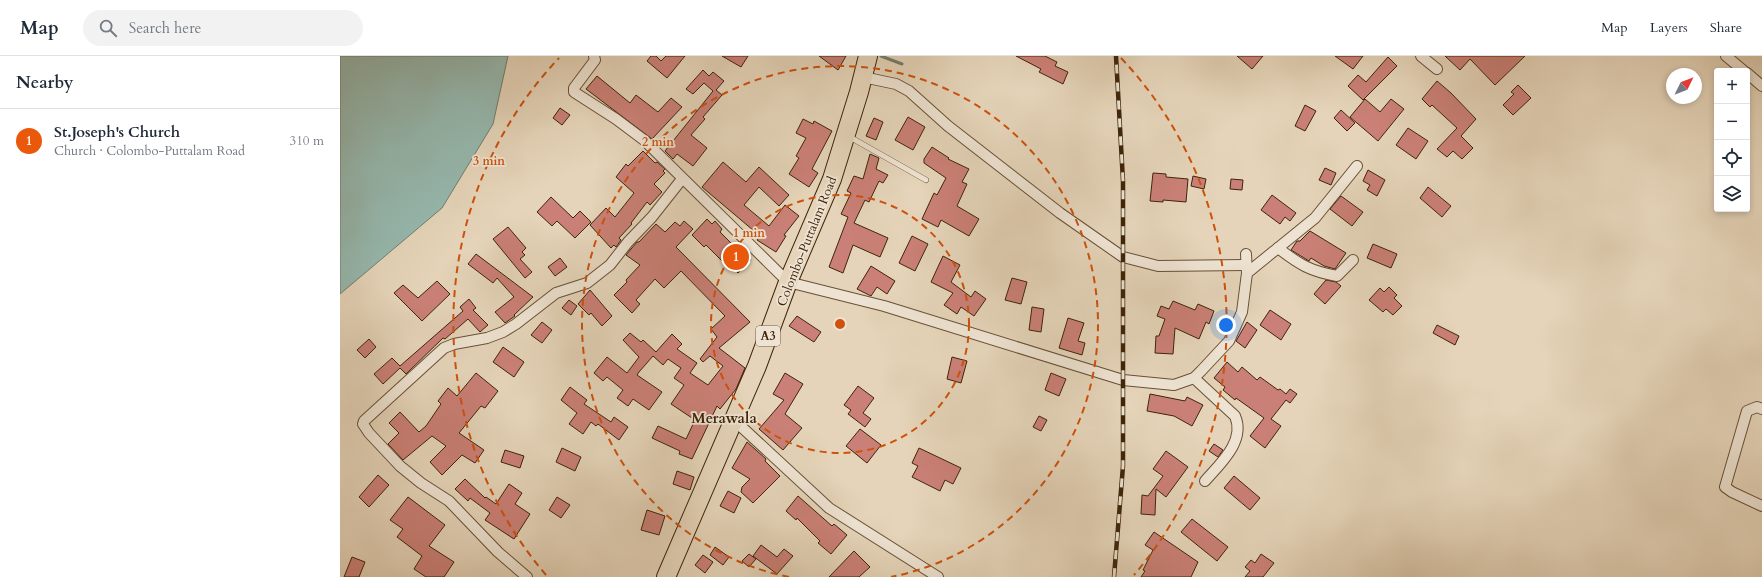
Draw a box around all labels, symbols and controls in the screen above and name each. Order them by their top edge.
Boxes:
search box [83,10,363,46]
text: Map [20,15,59,41]
icon: search [97,17,119,39]
text: Search here [129,18,201,38]
text: Map [1601,18,1628,37]
text: Layers [1650,18,1688,37]
text: Share [1710,18,1742,37]
north arrow [1666,68,1702,104]
map controls [1714,68,1750,212]
button: + [1714,68,1750,104]
text: Nearby [16,71,73,94]
button: − [1714,104,1750,140]
text: St.Joseph's Church [54,122,180,142]
text: 1 [26,132,32,150]
text: 310 m [290,132,324,150]
text: 2 min [642,134,674,150]
button: locate [1714,140,1750,176]
text: Church · Colombo-Puttalam Road [54,142,245,160]
text: 3 min [473,153,505,169]
street label: Colombo-Puttalam Road [773,174,841,309]
button: layers [1714,176,1750,212]
text: 1 min [733,225,765,241]
pin: 1 [723,242,749,272]
your location [1216,315,1236,335]
centre of rings [833,317,847,331]
road number: A3 [756,326,780,346]
district label: Merawala [691,408,757,428]

